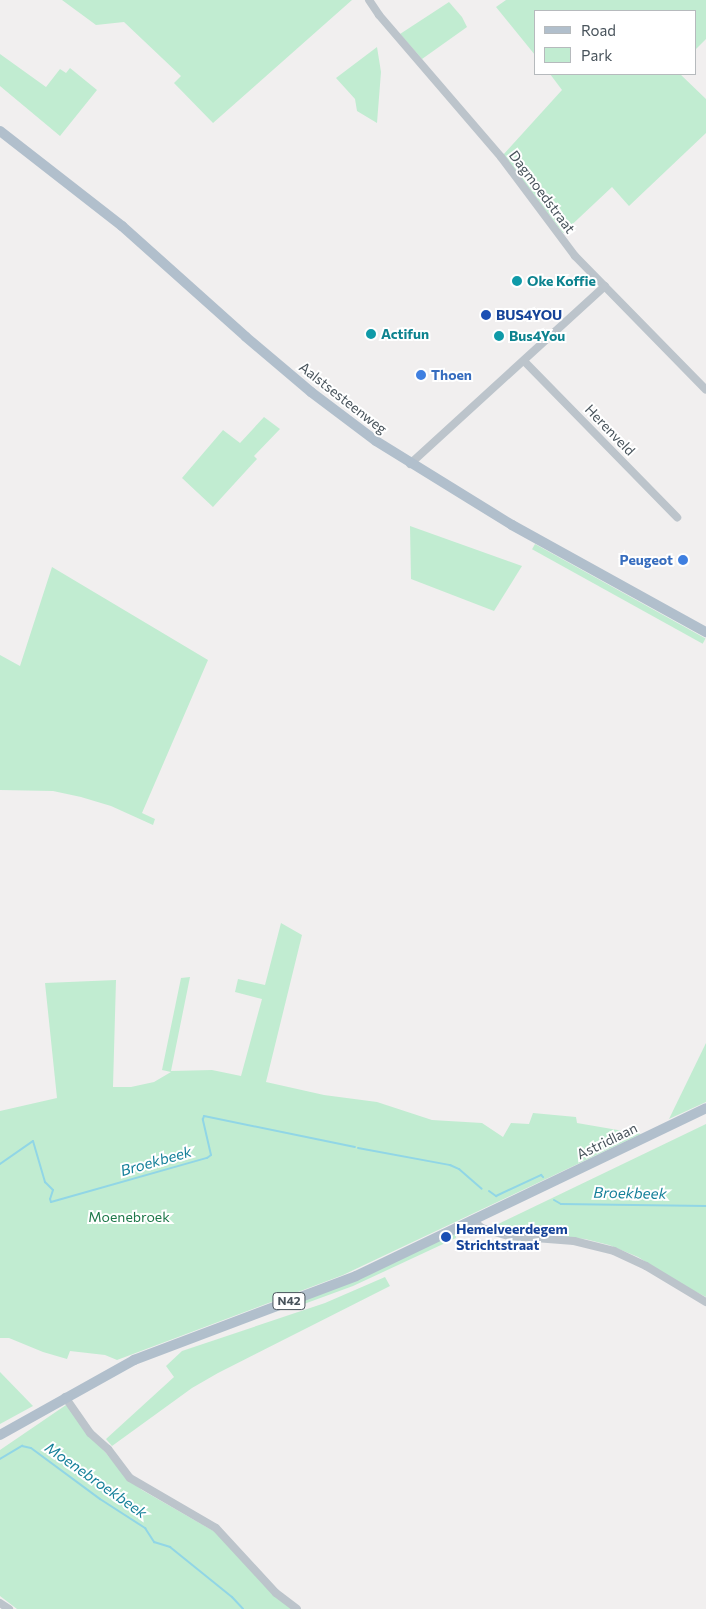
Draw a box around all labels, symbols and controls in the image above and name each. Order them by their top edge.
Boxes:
legend [534,10,696,75]
text: Road [581,21,616,39]
text: Park [581,46,612,64]
street label: Dagmoedstraat [505,147,579,237]
place label: Oke Koffie [527,273,596,289]
marker: Oke Koffie [511,275,523,287]
place label: BUS4YOU [496,307,562,323]
marker: BUS4YOU [480,309,492,321]
place label: Actifun [381,326,429,342]
marker: Actifun [365,328,377,340]
place label: Bus4You [509,328,565,344]
marker: Bus4You [493,330,505,342]
street label: Aalstsesteenweg [296,359,390,437]
place label: Thoen [431,367,472,383]
marker: Thoen [415,369,427,381]
street label: Herenveld [582,401,638,459]
place label: Peugeot [620,552,673,568]
marker: Peugeot [677,554,689,566]
street label: Astridlaan [574,1119,640,1163]
water label: Broekbeek [118,1142,194,1180]
water label: Broekbeek [593,1183,667,1203]
park label: Moenebroek [88,1209,170,1225]
place label: Hemelveerdegem Strichtstraat [456,1221,568,1254]
marker: Hemelveerdegem Strichtstraat [440,1231,452,1243]
road number: N42 [272,1292,306,1310]
water label: Moenebroekbeek [42,1438,150,1522]

